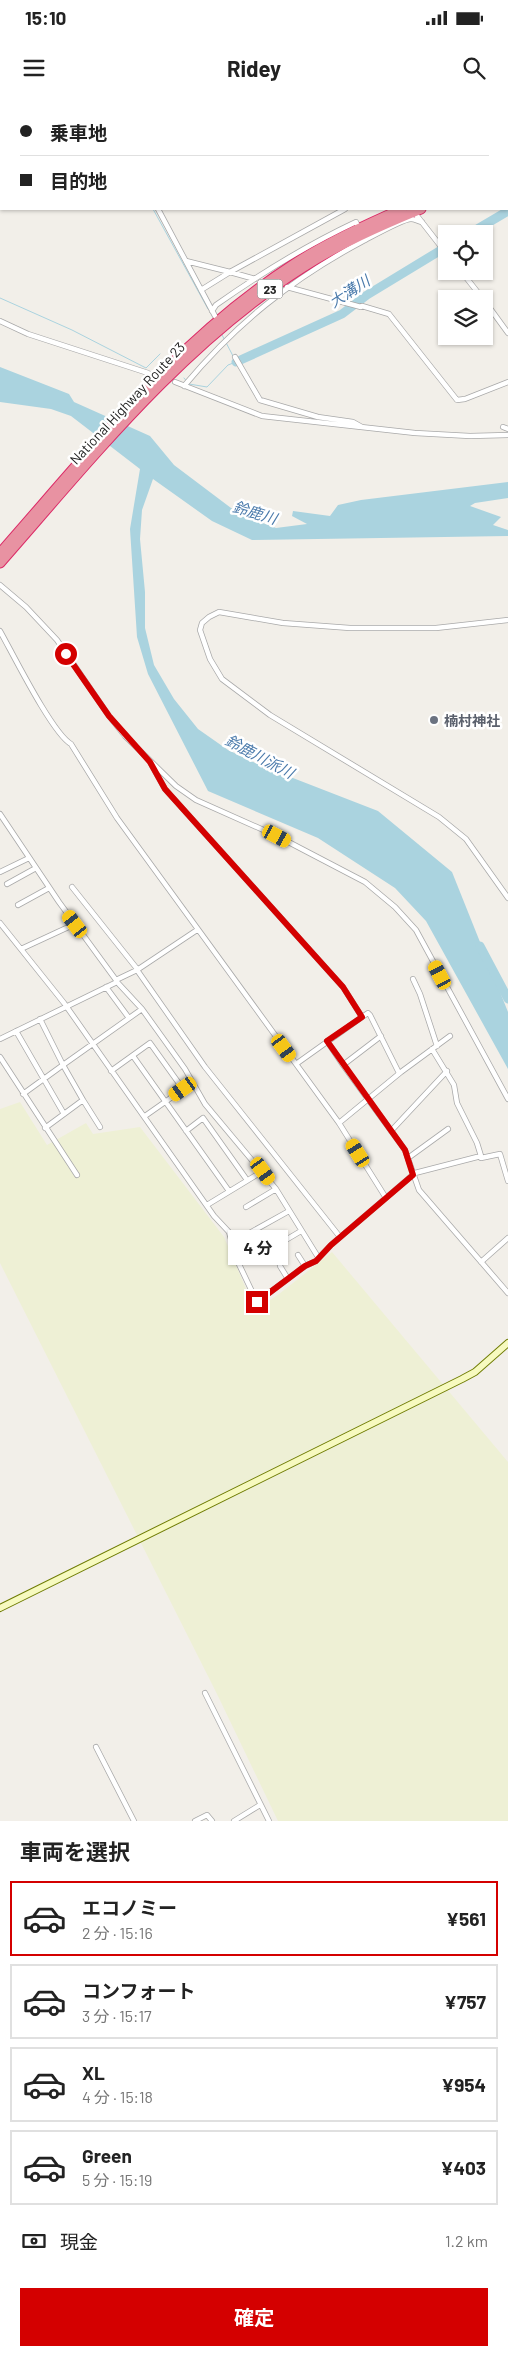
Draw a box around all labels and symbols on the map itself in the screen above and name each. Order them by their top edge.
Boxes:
water label: 大溝川 [325,270,374,311]
road number: 23 [258,280,282,298]
street label: National Highway Route 23 [66,338,188,468]
water label: 鈴鹿川 [231,497,281,528]
route start [55,643,77,665]
place label: 楠村神社 [444,712,500,729]
marker: 楠村神社 [428,714,440,726]
water label: 鈴鹿川派川 [223,730,299,782]
car [260,822,293,850]
car [59,908,90,940]
car [426,958,453,992]
car [269,1031,298,1065]
car [166,1074,199,1104]
car [343,1136,372,1170]
car [248,1154,277,1188]
callout: 4 分 [227,1230,287,1264]
route end [246,1291,268,1313]

